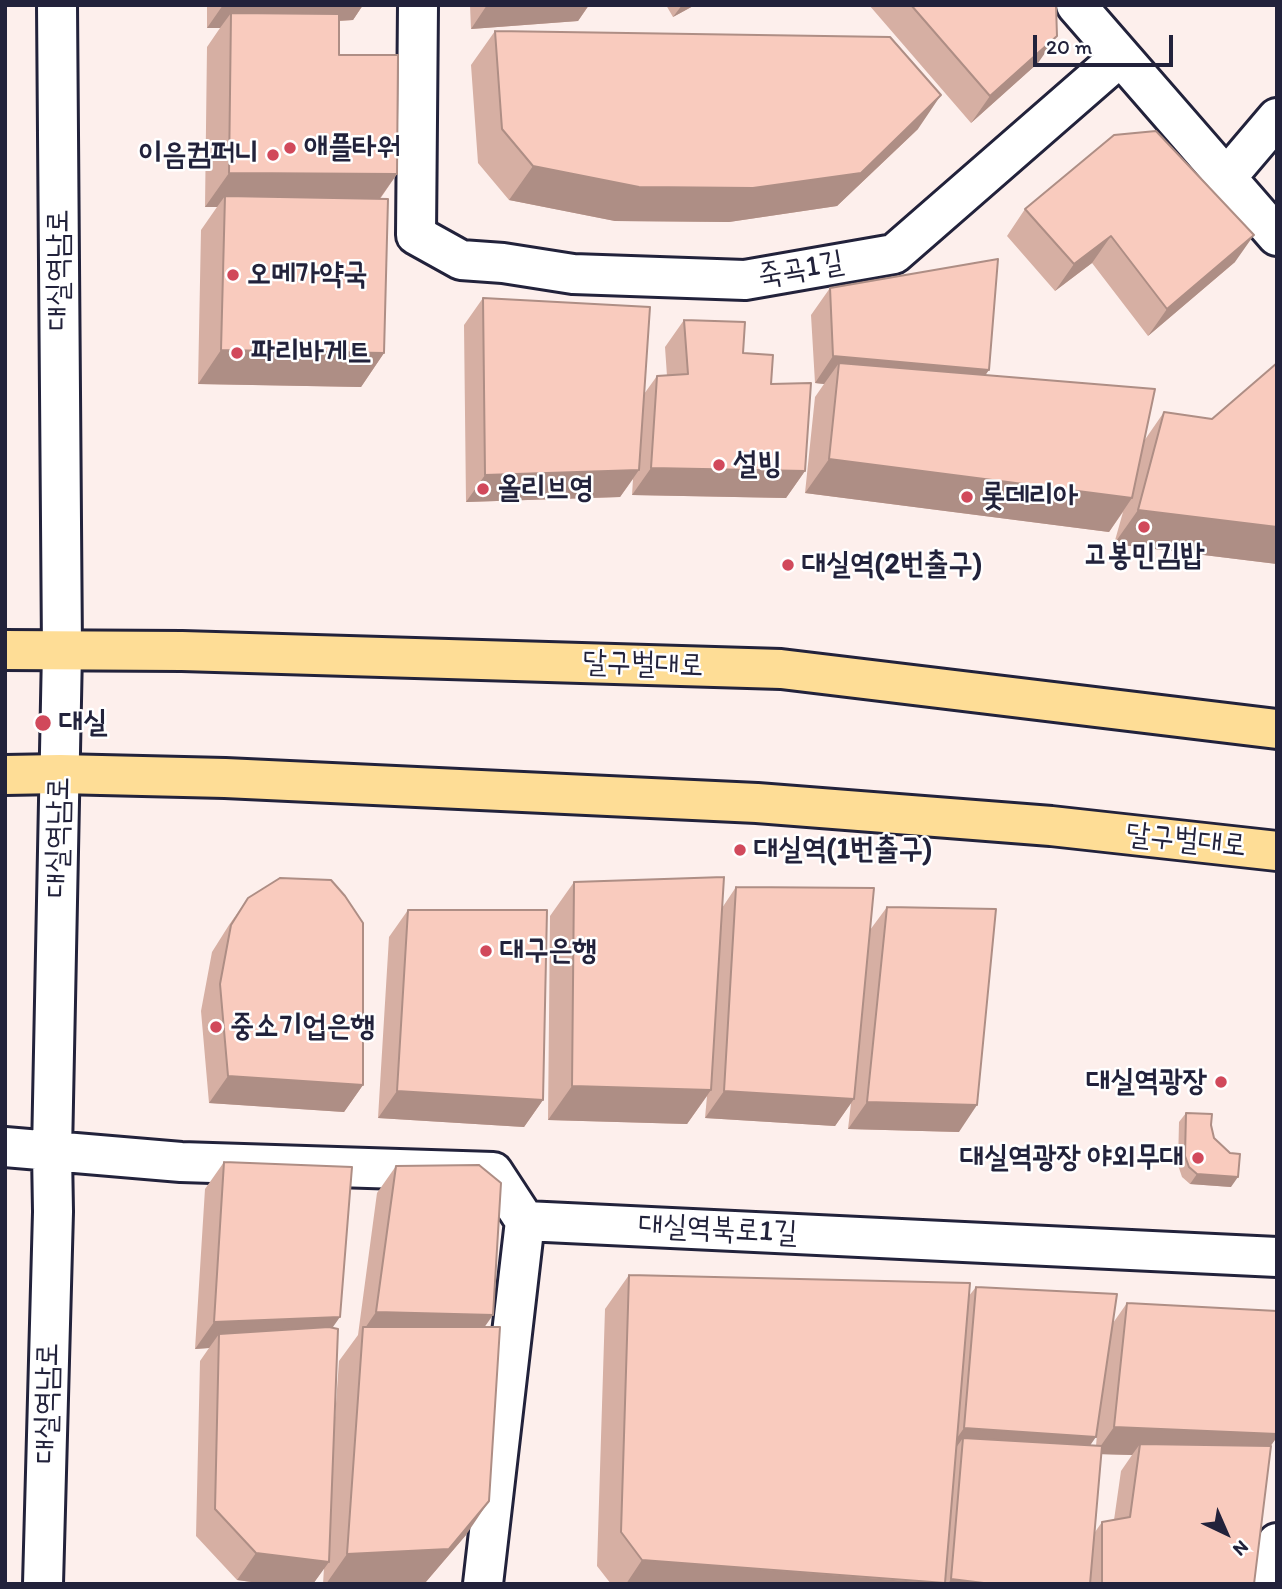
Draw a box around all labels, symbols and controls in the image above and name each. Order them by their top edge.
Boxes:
scale bar [1037,21,1177,65]
text: 20 m [1046,34,1092,59]
place label: 애플타워 [304,130,401,166]
place label: 이음컴퍼니 [138,137,259,173]
marker: 애플타워 [282,140,298,156]
marker: 이음컴퍼니 [265,147,281,163]
street label: 대실역남로 [41,210,77,330]
street label: 죽곡1길 [755,245,847,295]
place label: 오메가약국 [247,257,368,293]
marker: 오메가약국 [225,267,241,283]
place label: 파리바게트 [251,335,372,371]
marker: 파리바게트 [229,345,245,361]
place label: 설빙 [733,447,781,483]
marker: 설빙 [711,457,727,473]
place label: 올리브영 [497,471,594,507]
place label: 롯데리아 [981,479,1078,515]
marker: 올리브영 [475,481,491,497]
marker: 롯데리아 [959,489,975,505]
marker: 고봉민김밥 [1136,519,1152,535]
place label: 고봉민김밥 [1084,538,1204,574]
place label: 대실역(2번출구) [802,547,982,583]
marker: 대실역(2번출구) [780,557,796,573]
street label: 달구벌대로 [582,645,704,685]
place label: 대실 [59,705,107,741]
marker: 대실 [33,713,53,733]
street label: 대실역남로 [40,776,78,898]
street label: 달구벌대로 [1124,817,1248,865]
place label: 대실역(1번출구) [754,832,932,868]
marker: 대실역(1번출구) [732,842,748,858]
place label: 대구은행 [500,933,597,969]
marker: 대구은행 [478,943,494,959]
place label: 중소기업은행 [230,1009,375,1045]
marker: 중소기업은행 [208,1019,224,1035]
place label: 대실역광장 [1086,1064,1207,1100]
marker: 대실역광장 [1213,1074,1229,1090]
place label: 대실역광장 야외무대 [960,1140,1184,1176]
marker: 대실역광장 야외무대 [1190,1150,1206,1166]
street label: 대실역북로1길 [638,1208,798,1252]
street label: 대실역남로 [29,1342,67,1464]
north arrow [1191,1498,1261,1568]
text: N [1228,1536,1254,1561]

